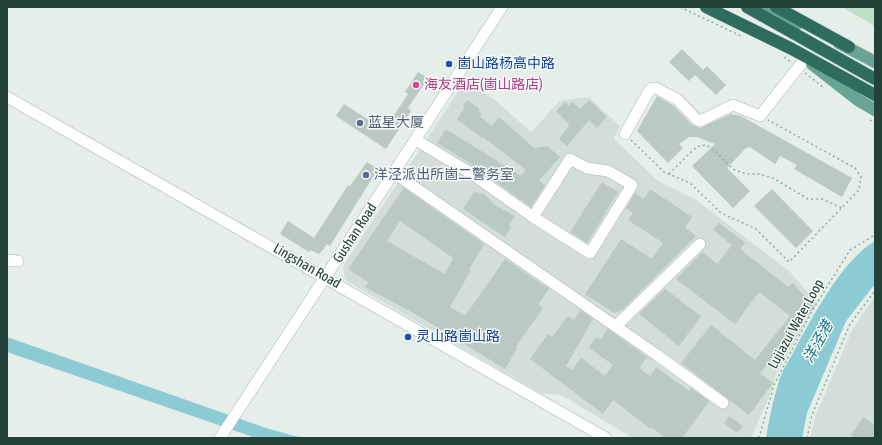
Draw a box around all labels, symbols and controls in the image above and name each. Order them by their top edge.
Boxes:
place label: 崮山路杨高中路 [457,56,555,72]
marker: 崮山路杨高中路 [444,59,454,69]
place label: 海友酒店(崮山路店) [424,77,543,93]
marker: 海友酒店(崮山路店) [411,80,421,90]
place label: 蓝星大厦 [368,115,424,131]
marker: 蓝星大厦 [355,118,365,128]
place label: 洋泾派出所崮二警务室 [374,167,514,183]
marker: 洋泾派出所崮二警务室 [361,170,371,180]
street label: Gushan Road [329,200,381,266]
street label: Lingshan Road [270,240,344,292]
street label: Lujiazui Water Loop [764,276,828,372]
water label: 洋泾港 [799,318,837,366]
place label: 灵山路崮山路 [416,329,500,345]
marker: 灵山路崮山路 [403,332,413,342]

